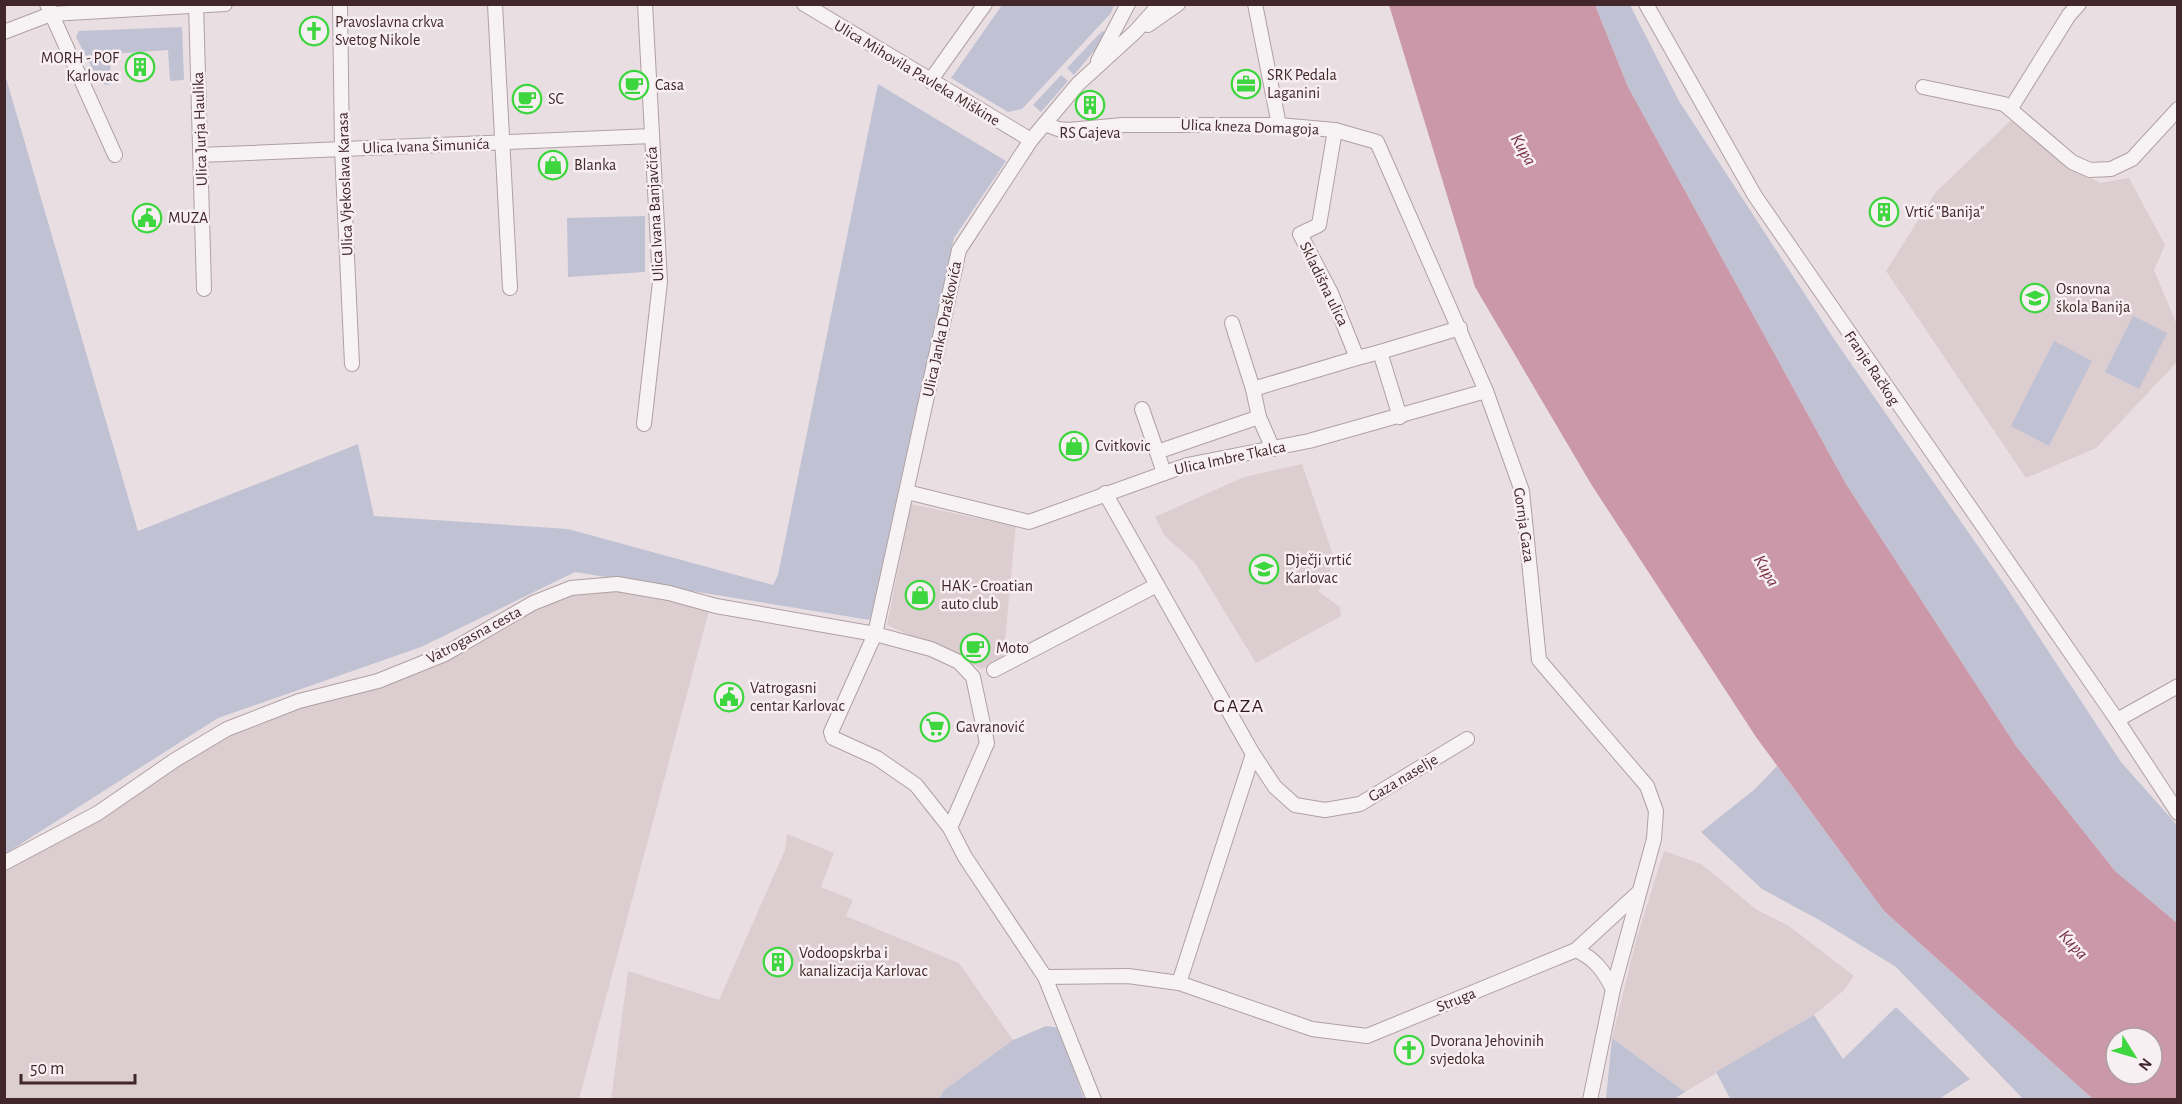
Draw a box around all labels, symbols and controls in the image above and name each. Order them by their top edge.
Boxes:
place label: Pravoslavna crkva Svetog Nikole [335,14,444,48]
church icon: Pravoslavna crkva Svetog Nikole [298,15,330,47]
street label: Ulica Mihovila Pavleka Miškine [831,17,1003,129]
place label: MORH - POF Karlovac [41,50,120,84]
building icon: MORH - POF Karlovac [124,51,156,83]
place label: SRK Pedala Laganini [1267,67,1337,101]
office icon: SRK Pedala Laganini [1230,68,1262,100]
cafe icon: Casa [618,69,650,101]
street label: Ulica Jurja Haulika [190,71,211,186]
place label: Casa [655,77,684,93]
cafe icon: SC [511,83,543,115]
building icon: RS Gajeva [1074,89,1106,121]
place label: SC [548,91,564,107]
street label: Ulica Vjekoslava Karasa [334,112,357,256]
street label: Ulica kneza Domagoja [1180,117,1320,138]
place label: RS Gajeva [1059,125,1121,142]
water label: Kupa [1507,131,1539,169]
street label: Ulica Ivana Šimunića [362,134,490,156]
street label: Ulica Ivana Banjavčića [643,146,668,282]
shop icon: Blanka [537,149,569,181]
place label: Blanka [574,157,616,173]
building icon: Vrtić "Banija" [1868,196,1900,228]
public building icon: MUZA [131,202,163,234]
place label: Vrtić "Banija" [1905,204,1984,221]
place label: MUZA [168,210,208,226]
street label: Skladišna ulica [1297,239,1351,329]
street label: Ulica Janka Draškovića [920,260,964,398]
place label: Osnovna škola Banija [2056,281,2130,316]
school or university icon: Osnovna škola Banija [2019,282,2051,314]
street label: Franje Račkog [1841,328,1903,409]
shop icon: Cvitkovic [1058,430,1090,462]
place label: Cvitkovic [1095,438,1150,454]
street label: Ulica Imbre Tkalca [1173,438,1287,478]
street label: Gornja Gaza [1510,487,1537,564]
place label: Dječji vrtić Karlovac [1285,552,1351,586]
water label: Kupa [1750,552,1782,590]
school or university icon: Dječji vrtić Karlovac [1248,553,1280,585]
place label: HAK - Croatian auto club [941,578,1033,612]
shop icon: HAK - Croatian auto club [904,579,936,611]
street label: Vatrogasna cesta [424,603,524,667]
cafe icon: Moto [959,632,991,664]
place label: Moto [996,640,1029,656]
place label: Vatrogasni centar Karlovac [750,680,845,714]
public building icon: Vatrogasni centar Karlovac [713,681,745,713]
district label: GAZA [1213,696,1265,716]
supermarket icon: Gavranović [919,711,951,743]
place label: Gavranović [956,719,1024,735]
street label: Gaza naselje [1365,751,1441,806]
water label: Kupa [2055,927,2091,963]
place label: Vodoopskrba i kanalizacija Karlovac [799,945,928,980]
building icon: Vodoopskrba i kanalizacija Karlovac [762,946,794,978]
street label: Struga [1434,985,1478,1015]
north arrow [2104,1026,2164,1086]
place label: Dvorana Jehovinih svjedoka [1430,1033,1544,1068]
church icon: Dvorana Jehovinih svjedoka [1393,1034,1425,1066]
scale bar [21,1047,135,1085]
text: N [2135,1055,2155,1074]
text: 50 m [30,1060,64,1078]

